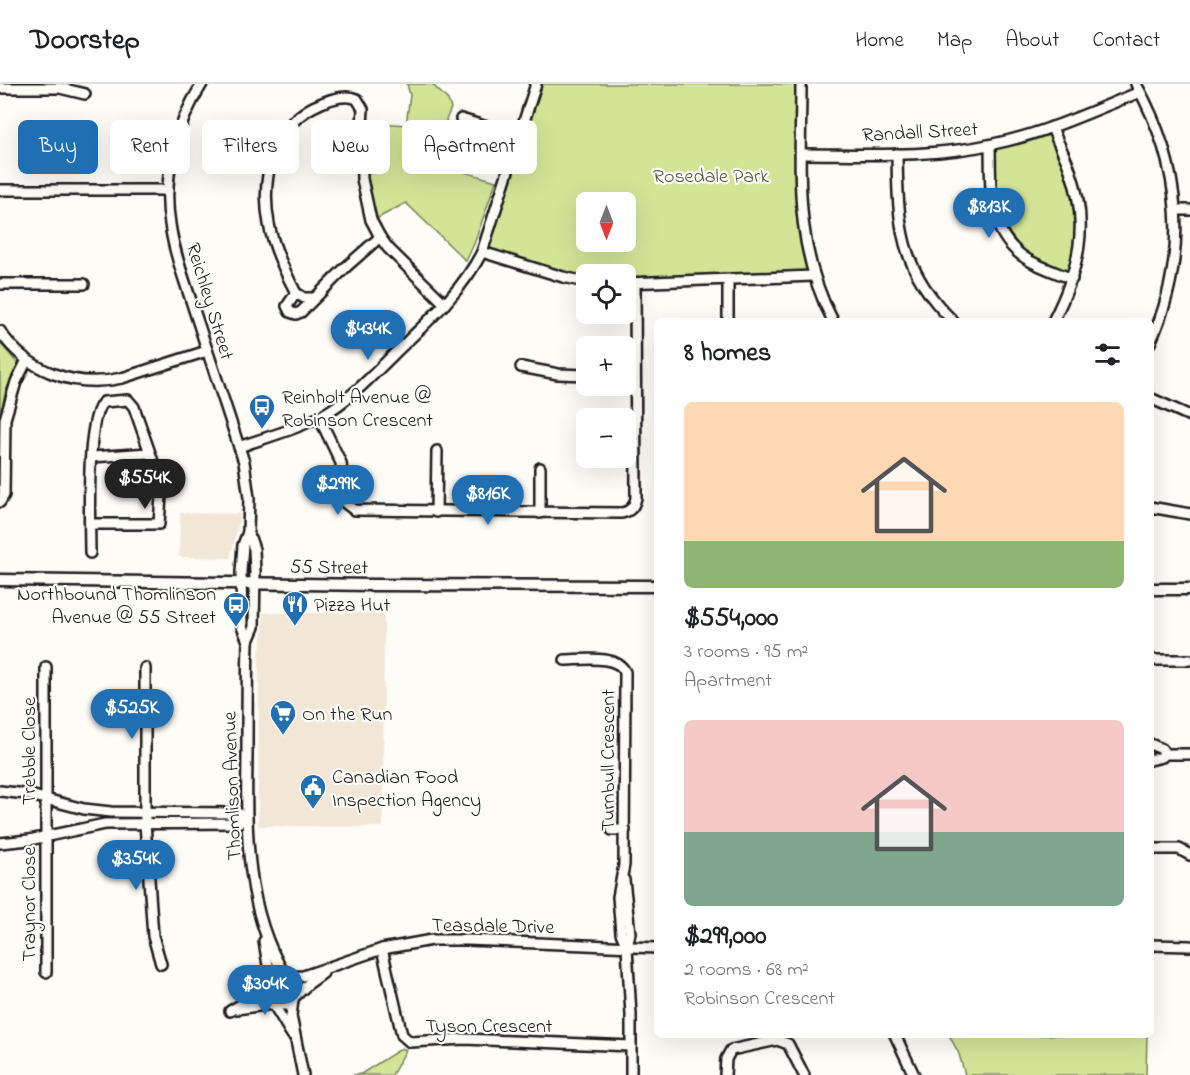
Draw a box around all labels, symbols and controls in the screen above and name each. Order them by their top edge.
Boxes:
text: Doorstep [30,21,140,62]
text: Home [855,26,904,56]
text: Map [937,26,972,56]
text: About [1005,26,1059,56]
text: Contact [1092,26,1160,56]
street label: Randall Street [862,116,979,151]
chip: Buy [18,120,98,174]
chip: Rent [110,120,190,174]
chip: Filters [202,120,299,174]
chip: New [311,120,390,174]
chip: Apartment [402,120,537,174]
park label: Rosedale Park [653,163,769,192]
pin: $813K [947,188,1031,239]
north arrow [576,192,636,252]
map controls [576,192,636,468]
text: $813K [967,193,1011,222]
street label: Reichley Street [177,240,240,364]
button: locate [576,264,636,324]
pin: $434K [326,310,410,361]
text: $434K [345,315,391,344]
text: 8 homes [684,335,771,373]
button: + [576,336,636,396]
icon: filters [1091,338,1124,371]
place label: Reinholt Avenue @ Robinson Crescent [282,384,433,436]
bus stop icon: Reinholt Avenue @ Robinson Crescent [247,392,277,430]
button: − [576,408,636,468]
icon: home [850,441,958,549]
pin: $554K [103,459,187,510]
text: $554K [119,464,171,493]
pin: $299K [296,465,380,516]
text: $299K [316,470,360,499]
pin: $816K [446,475,530,526]
text: $816K [466,480,510,509]
street label: 55 Street [290,553,369,584]
place label: Northbound Thomlinson Avenue @ 55 Street [17,581,216,633]
restaurant icon: Pizza Hut [280,589,310,627]
bus stop icon: Northbound Thomlinson Avenue @ 55 Street [221,590,251,628]
place label: Pizza Hut [314,592,391,621]
text: $554,000 [684,600,778,638]
text: 3 rooms · 95 m² [684,638,808,667]
text: Apartment [684,667,772,696]
pin: $525K [90,689,174,740]
street label: Turnbull Crescent [595,689,624,831]
text: $525K [105,694,159,723]
street label: Trebble Close [16,697,45,805]
supermarket icon: On the Run [268,698,298,736]
place label: On the Run [302,701,393,730]
street label: Thomlison Avenue [216,711,251,861]
icon: home [850,759,958,867]
place label: Canadian Food Inspection Agency [332,764,481,817]
public building icon: Canadian Food Inspection Agency [298,772,328,810]
pin: $354K [94,840,178,891]
text: $354K [111,845,161,874]
street label: Traynor Close [16,847,45,961]
street label: Teasdale Drive [431,912,554,943]
text: $299,000 [684,918,766,956]
text: 2 rooms · 68 m² [684,956,809,985]
pin: $304K [223,965,307,1016]
text: $304K [242,970,288,999]
text: Robinson Crescent [684,985,835,1014]
street label: Tyson Crescent [425,1013,553,1042]

